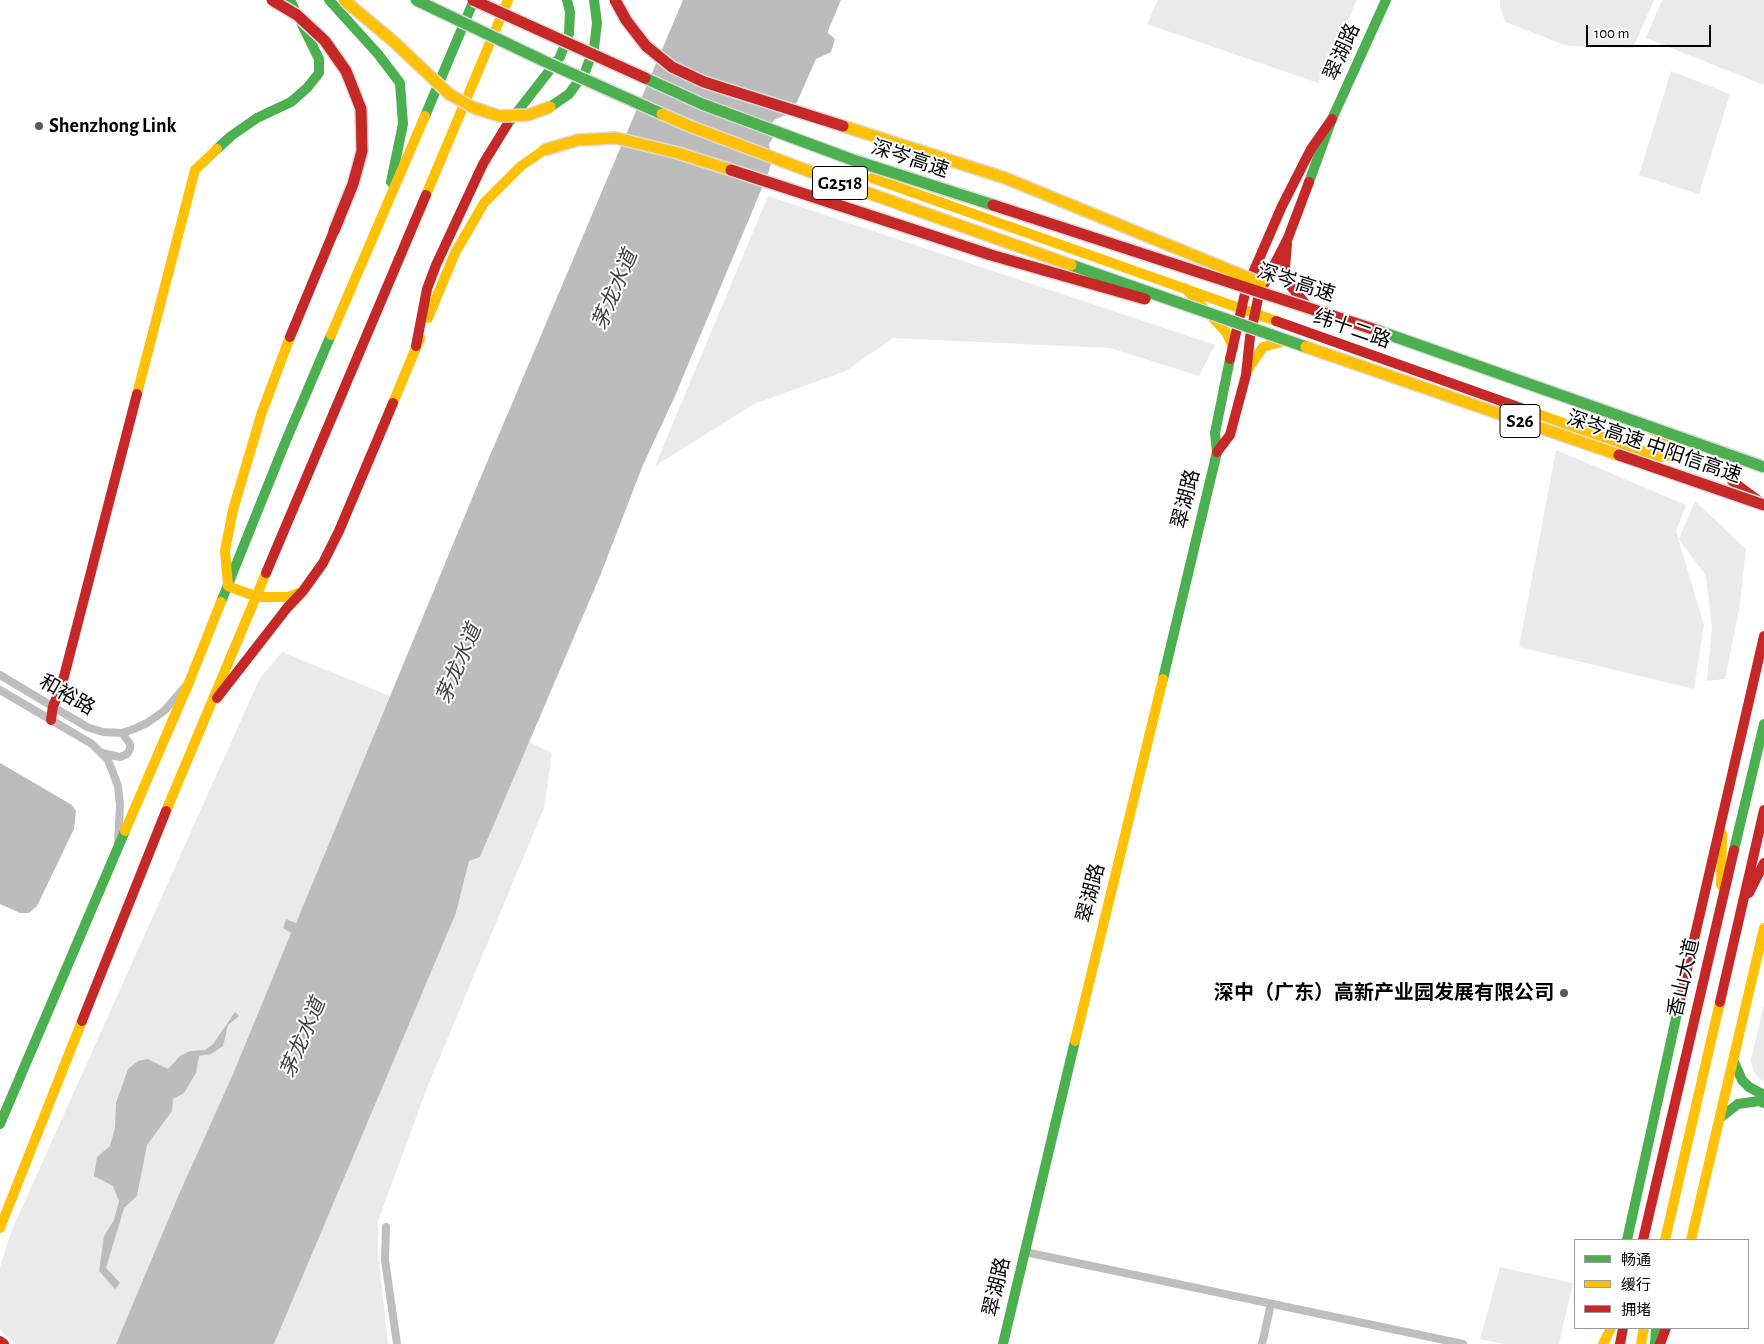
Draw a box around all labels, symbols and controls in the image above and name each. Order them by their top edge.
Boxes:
scale bar [1589,15,1714,47]
street label: 翠湖路 [1319,20,1365,84]
text: 100 m [1594,26,1629,41]
place label: Shenzhong Link [49,114,176,138]
marker: Shenzhong Link [33,120,45,132]
street label: 深岑高速 [868,135,952,183]
road number: G2518 [812,167,868,200]
water label: 茅龙水道 [587,246,643,334]
street label: 深岑高速 [1254,259,1338,307]
street label: 纬十二路 [1310,305,1394,353]
road number: S26 [1500,404,1540,438]
street label: 深岑高速 中阳信高速 [1563,406,1745,488]
street label: 翠湖路 [1167,467,1205,531]
water label: 茅龙水道 [431,620,487,708]
street label: 和裕路 [35,670,99,720]
street label: 翠湖路 [1072,861,1110,925]
street label: 香山大道 [1663,936,1705,1020]
place label: 深中（广东）高新产业园发展有限公司 [1214,981,1554,1005]
marker: 深中（广东）高新产业园发展有限公司 [1558,987,1570,999]
water label: 茅龙水道 [275,994,331,1082]
legend [1574,1239,1749,1329]
text: 畅通 [1621,1253,1651,1268]
street label: 翠湖路 [979,1255,1015,1319]
text: 缓行 [1621,1278,1651,1293]
text: 拥堵 [1621,1303,1651,1318]

